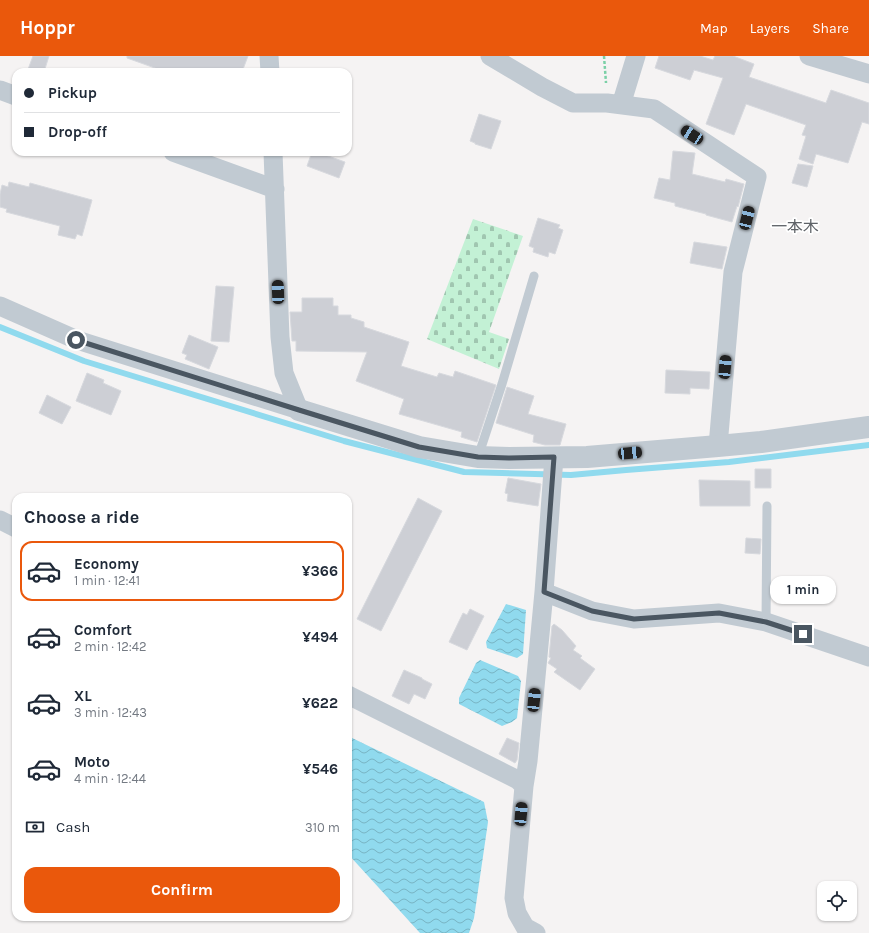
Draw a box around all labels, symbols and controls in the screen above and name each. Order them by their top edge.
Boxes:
text: Hoppr [20,17,75,39]
text: Map [700,20,728,37]
text: Layers [750,20,790,37]
text: Share [812,20,849,37]
text: Pickup [48,84,97,102]
text: Drop-off [48,123,107,141]
car [679,123,705,147]
car [738,205,756,231]
district label: 一本木 [771,217,819,236]
car [272,280,284,304]
route start [67,331,85,349]
car [718,355,732,379]
car [618,446,642,460]
text: Choose a ride [24,506,139,528]
icon: car [26,553,62,589]
text: Economy [74,555,139,573]
text: ¥366 [302,562,338,580]
text: 1 min · 12:41 [74,573,140,588]
callout: 1 min [770,576,836,604]
text: 1 min [787,582,819,597]
icon: car [26,619,62,655]
text: Comfort [74,621,132,639]
route end [794,625,812,643]
text: ¥494 [302,628,338,646]
text: 2 min · 12:42 [74,639,147,654]
icon: car [26,685,62,721]
text: XL [74,687,92,705]
car [527,687,541,713]
text: ¥622 [302,694,338,712]
text: 3 min · 12:43 [74,705,147,720]
icon: car [26,751,62,787]
text: Moto [74,753,110,771]
text: ¥546 [302,760,338,778]
text: 4 min · 12:44 [74,771,146,786]
car [514,802,528,826]
icon: cash [24,816,46,838]
text: Cash [56,818,90,836]
text: 310 m [305,820,340,835]
button: Confirm [24,867,340,913]
map controls [817,881,857,921]
button: locate [817,881,857,921]

